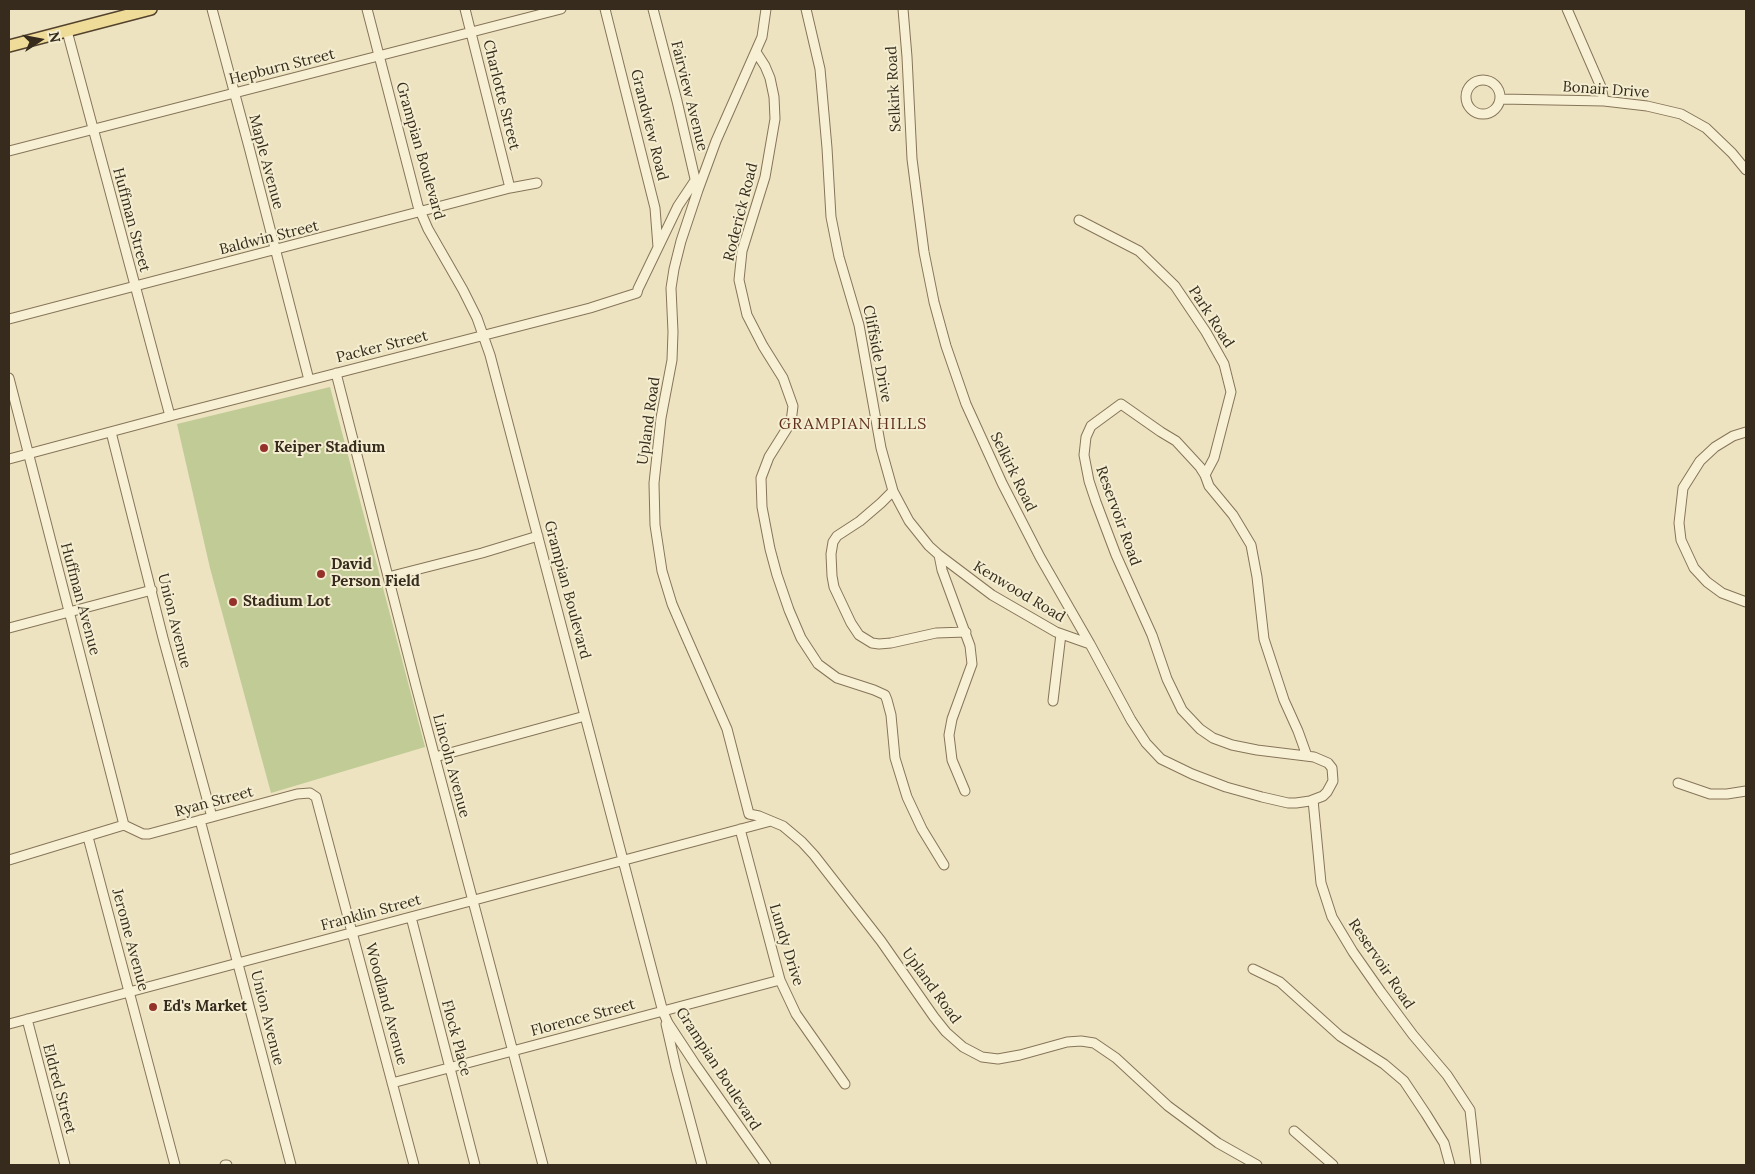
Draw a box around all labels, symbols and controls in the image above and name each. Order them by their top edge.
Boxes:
north arrow [15,15,65,65]
text: N [45,30,65,44]
street label: Charlotte Street [479,38,523,152]
street label: Fairview Avenue [667,39,711,153]
street label: Hepburn Street [227,45,337,89]
street label: Selkirk Road [883,45,905,133]
street label: Grandview Road [626,67,672,183]
street label: Bonair Drive [1562,78,1650,102]
street label: Grampian Boulevard [392,80,448,222]
street label: Maple Avenue [245,113,287,211]
street label: Roderick Road [720,161,762,263]
street label: Huffman Street [108,166,154,274]
street label: Baldwin Street [217,217,321,259]
street label: Park Road [1184,283,1238,351]
street label: Cliffside Drive [859,304,895,404]
street label: Packer Street [334,327,430,367]
street label: Upland Road [634,376,664,466]
district label: GRAMPIAN HILLS [777,414,929,434]
street label: Selkirk Road [986,429,1040,515]
place label: Keiper Stadium [274,439,385,457]
marker: Keiper Stadium [258,442,270,454]
street label: Reservoir Road [1092,464,1144,568]
street label: Grampian Boulevard [540,519,594,661]
street label: Huffman Avenue [56,541,104,657]
place label: David Person Field [331,556,420,591]
street label: Kenwood Road [970,557,1068,627]
marker: David Person Field [315,568,327,580]
street label: Union Avenue [153,572,195,670]
place label: Stadium Lot [243,593,331,611]
marker: Stadium Lot [227,596,239,608]
street label: Lincoln Avenue [428,712,474,820]
street label: Ryan Street [173,783,255,821]
street label: Jerome Avenue [108,887,152,993]
street label: Franklin Street [319,891,423,935]
street label: Lundy Drive [765,902,807,988]
street label: Reservoir Road [1344,916,1418,1012]
street label: Woodland Avenue [361,941,411,1067]
street label: Upland Road [898,945,964,1027]
street label: Union Avenue [246,969,288,1067]
street label: Florence Street [529,995,637,1041]
place label: Ed's Market [163,998,247,1016]
street label: Flock Place [437,998,475,1078]
marker: Ed's Market [147,1001,159,1013]
street label: Grampian Boulevard [672,1004,764,1134]
street label: Eldred Street [38,1042,80,1136]

